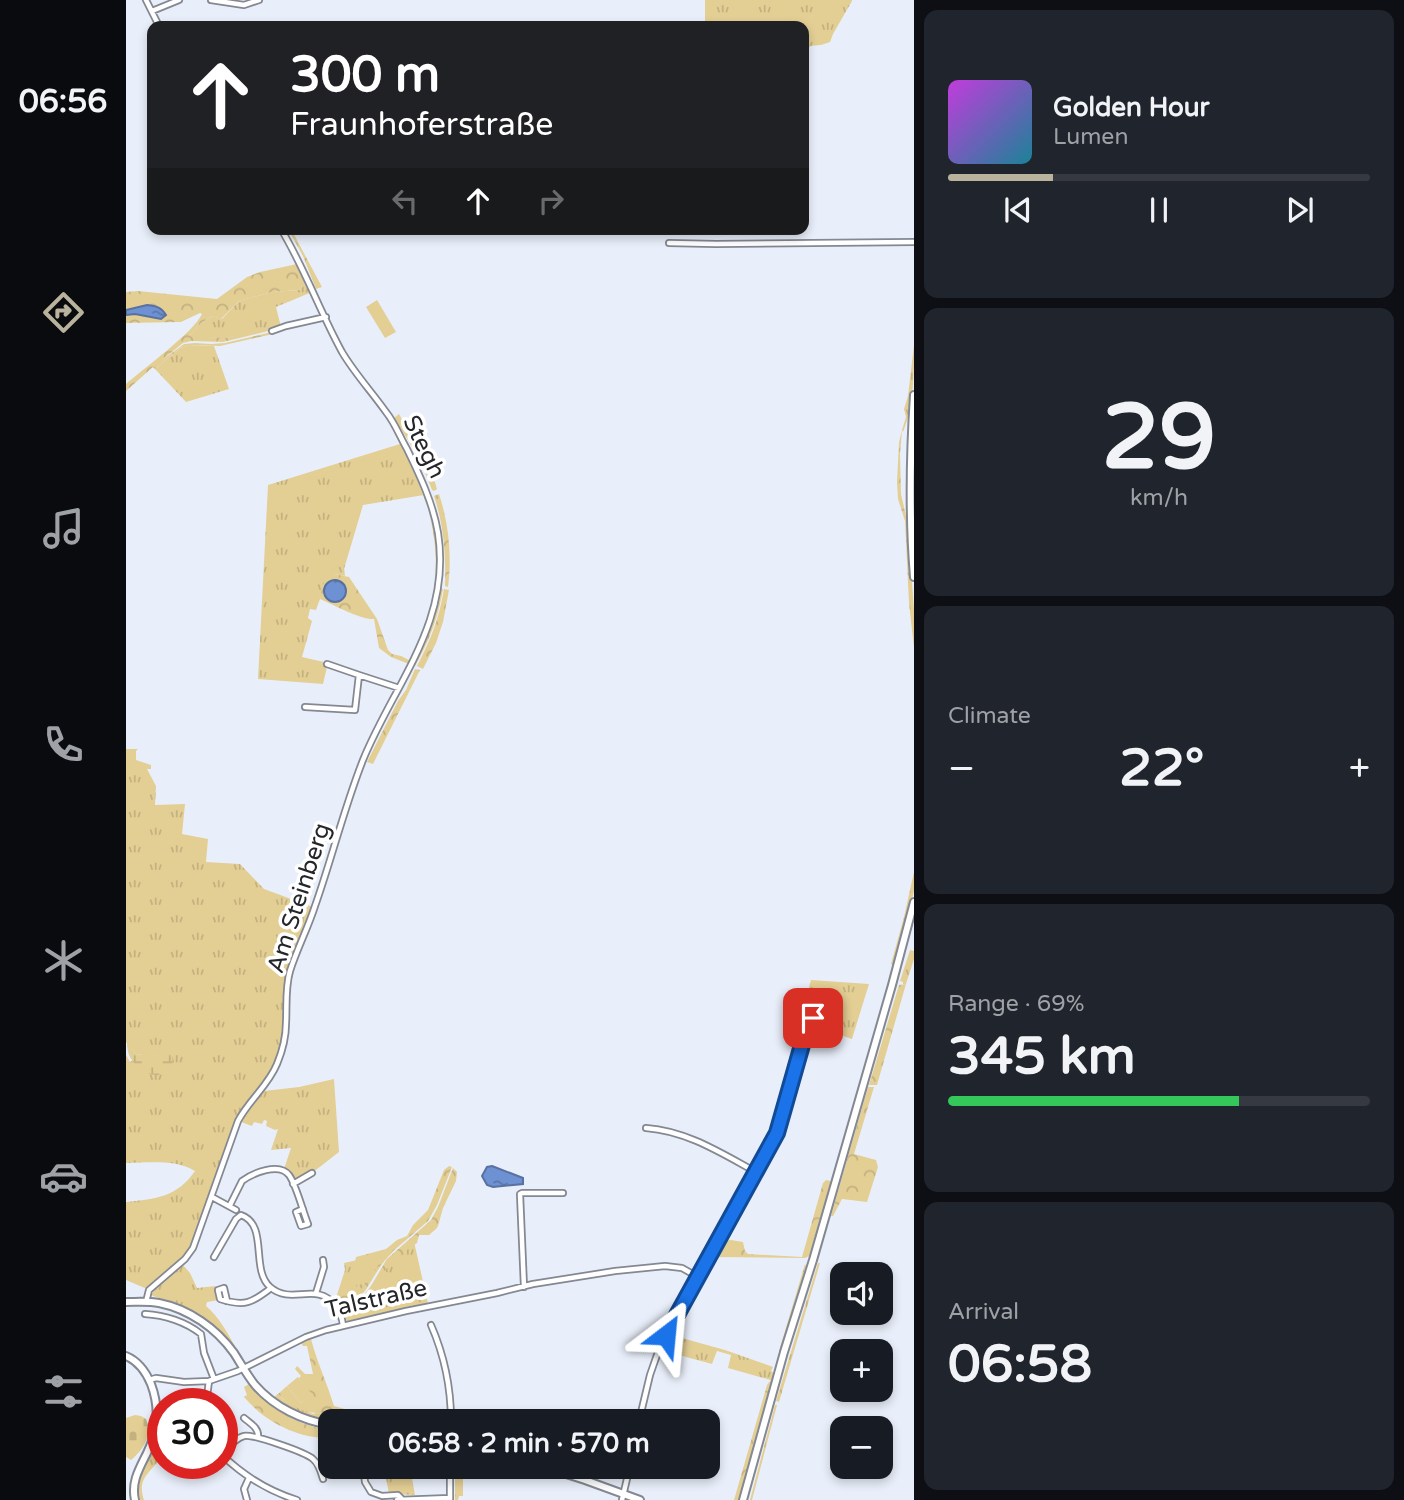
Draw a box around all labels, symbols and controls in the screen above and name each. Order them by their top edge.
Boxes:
text: 300 m [290,46,440,105]
icon: ahead [175,49,266,140]
text: 06:56 [19,83,107,121]
text: Golden Hour [1053,92,1210,123]
text: Fraunhoferstraße [290,106,553,144]
text: Lumen [1053,123,1128,151]
icon: left [386,182,424,220]
icon: ahead [459,182,497,220]
icon: right [532,182,570,220]
icon: previous [999,191,1037,229]
icon: pause [1140,191,1178,229]
icon: next [1281,191,1319,229]
icon: directions [39,288,88,337]
text: 29 [1102,383,1216,493]
street label: Stegh [396,411,452,483]
text: km/h [1130,484,1188,512]
icon: music [39,504,88,553]
text: Climate [948,702,1031,730]
icon: phone [39,720,88,769]
text: 22° [1119,737,1204,800]
text: − [948,746,975,792]
text: + [1349,746,1370,792]
street label: Am Steinberg [261,819,337,977]
icon: climate [39,936,88,985]
pin [783,988,843,1048]
text: Range · 69% [948,990,1084,1018]
icon: arrive [794,999,832,1037]
text: 345 km [948,1025,1136,1088]
icon: car [39,1152,88,1201]
map controls [830,1262,893,1479]
button: sound [830,1262,893,1325]
street label: Talstraße [322,1273,430,1325]
position arrow [629,1298,703,1372]
text: Arrival [948,1298,1019,1326]
text: 06:58 [948,1333,1092,1396]
button: + [830,1339,893,1402]
icon: filters [39,1367,88,1416]
speed limit sign: 30 [147,1388,238,1479]
button: − [830,1416,893,1479]
text: 06:58 · 2 min · 570 m [388,1428,650,1459]

